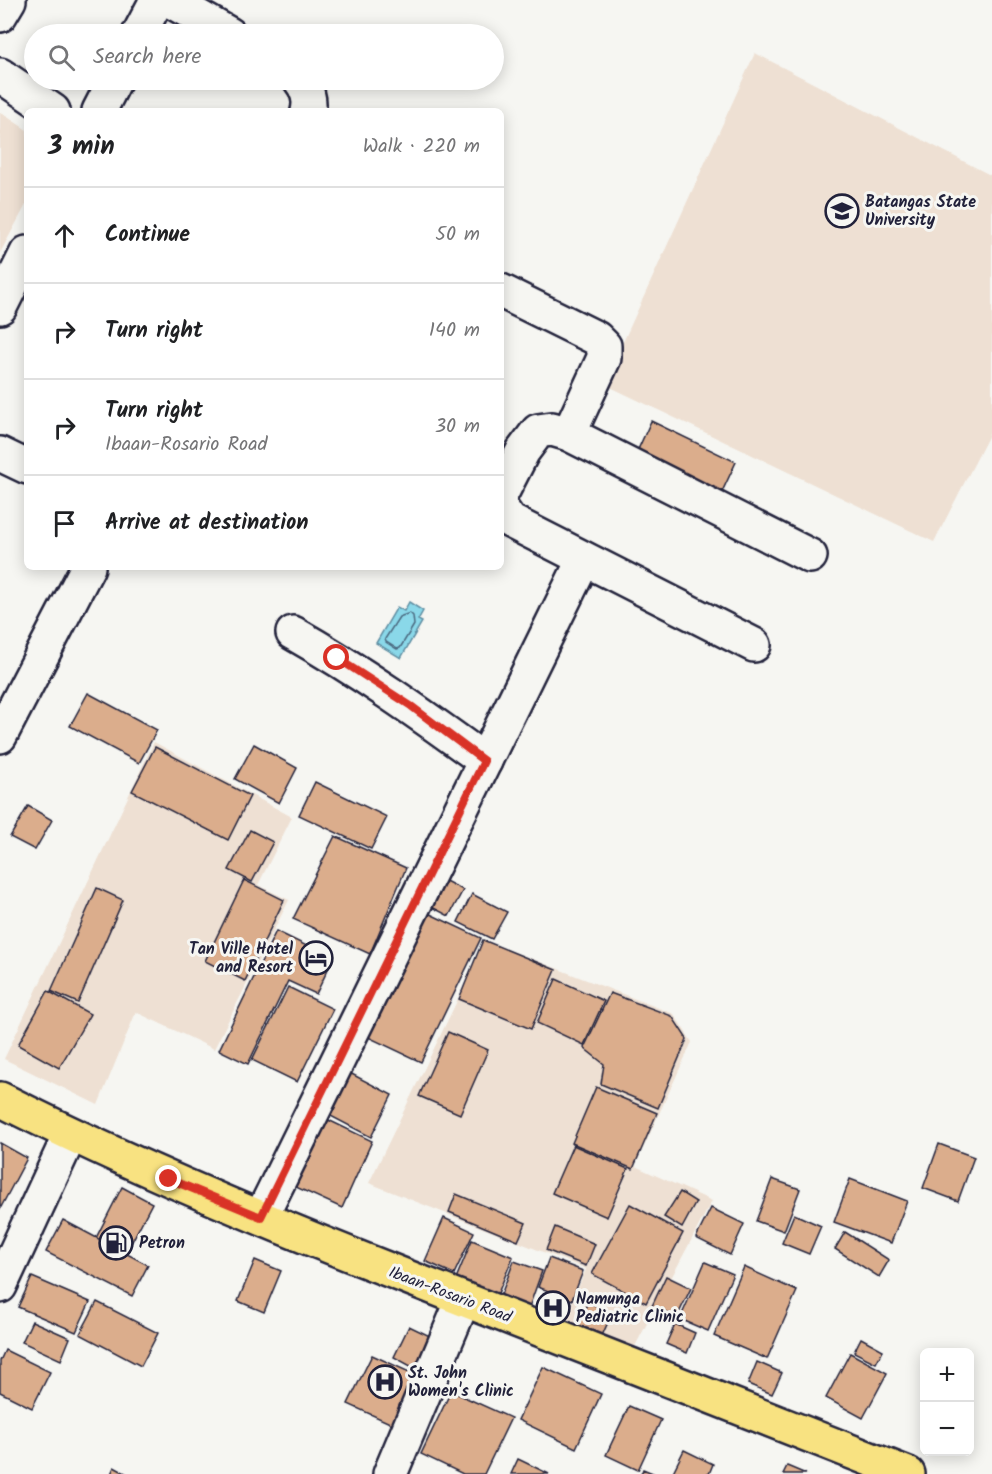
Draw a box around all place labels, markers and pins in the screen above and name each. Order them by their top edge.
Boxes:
place label: Batangas State University [865,190,976,233]
school or university icon: Batangas State University [824,193,860,229]
place label: Tan Ville Hotel and Resort [189,937,294,980]
hotel icon: Tan Ville Hotel and Resort [298,940,334,976]
fuel station icon: Petron [98,1225,134,1261]
place label: Petron [139,1231,185,1256]
place label: Namunga Pediatric Clinic [576,1287,684,1330]
hospital icon: Namunga Pediatric Clinic [535,1290,571,1326]
place label: St. John Women's Clinic [408,1361,514,1404]
hospital icon: St. John Women's Clinic [367,1364,403,1400]

